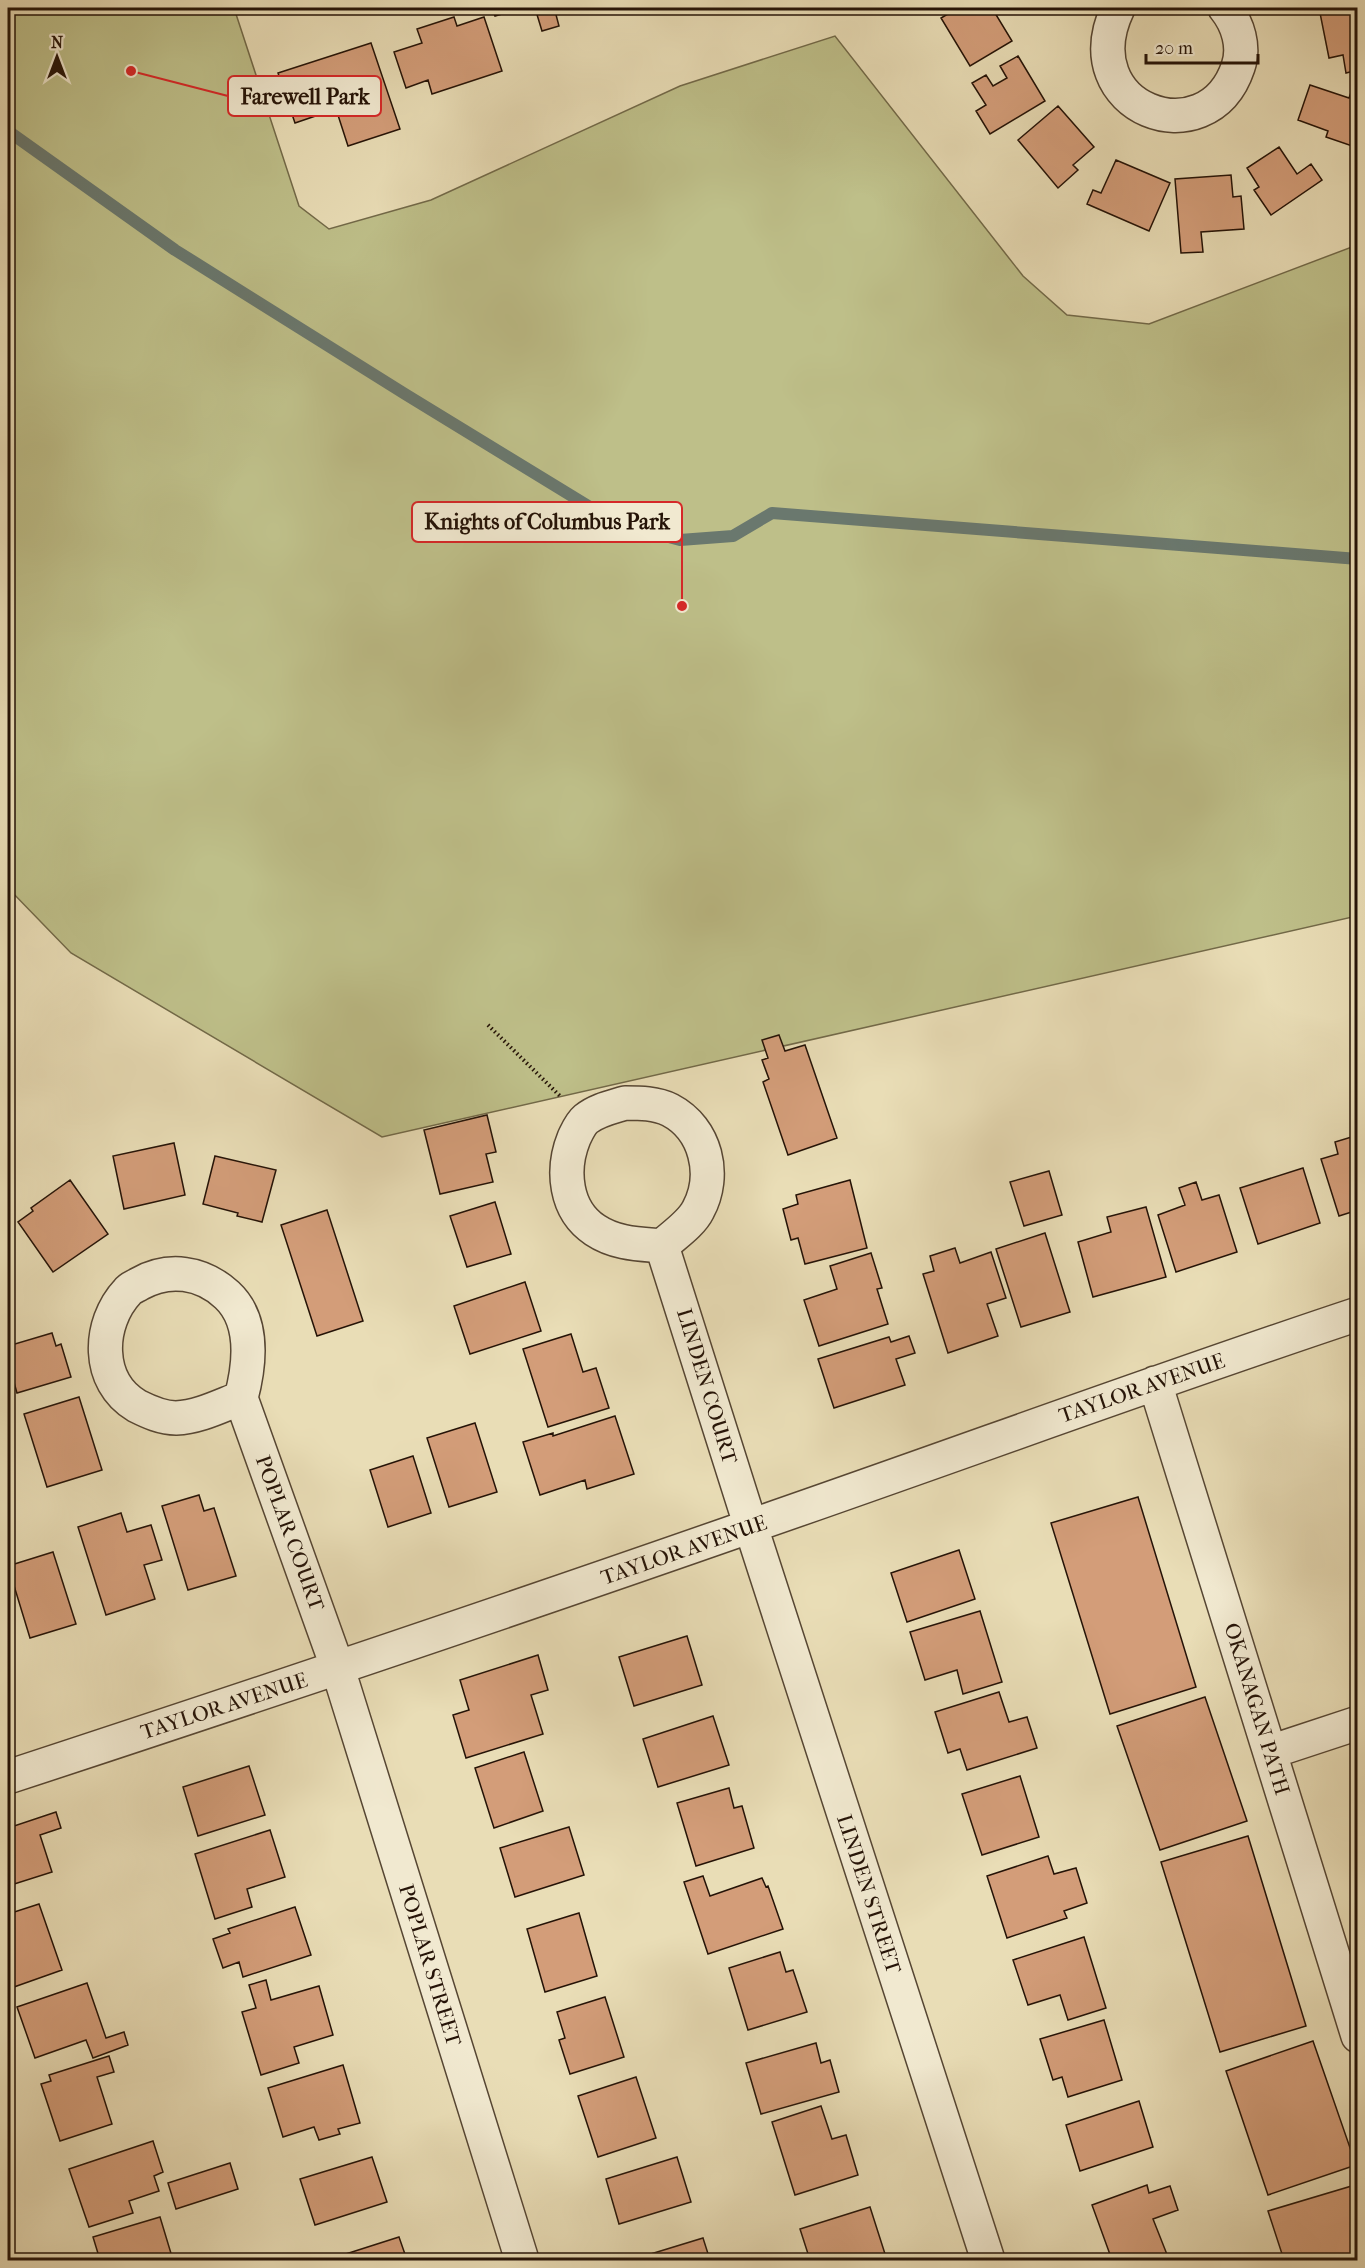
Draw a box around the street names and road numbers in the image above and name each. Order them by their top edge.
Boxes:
street label: LINDEN COURT [672,1305,742,1467]
street label: TAYLOR AVENUE [1056,1348,1228,1428]
street label: POPLAR COURT [251,1452,330,1615]
street label: TAYLOR AVENUE [598,1510,770,1590]
street label: OKANAGAN PATH [1219,1620,1295,1798]
street label: TAYLOR AVENUE [138,1668,311,1744]
street label: LINDEN STREET [832,1811,906,1977]
street label: POPLAR STREET [394,1881,466,2050]

